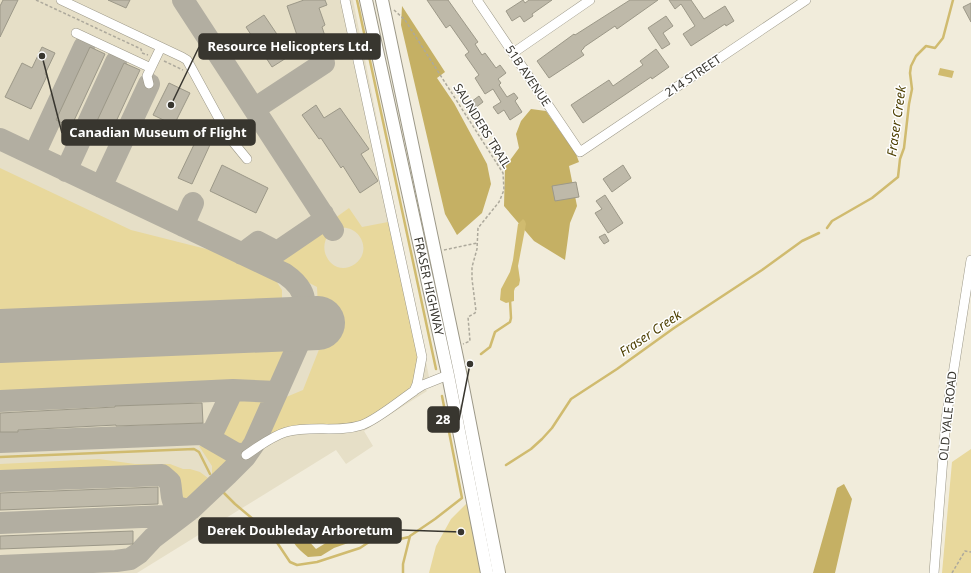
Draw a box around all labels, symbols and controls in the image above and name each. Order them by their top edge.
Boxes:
callout: Resource Helicopters Ltd. [199,34,380,59]
text: Resource Helicopters Ltd. [207,37,373,55]
street label: 51B AVENUE [502,42,555,110]
street label: 214 STREET [661,50,724,101]
street label: SAUNDERS TRAIL [450,80,515,171]
water label: Fraser Creek [882,84,910,157]
callout: Canadian Museum of Flight [62,120,255,145]
text: Canadian Museum of Flight [69,123,247,141]
street label: FRASER HIGHWAY [410,235,448,337]
water label: Fraser Creek [615,305,685,360]
street label: OLD YALE ROAD [934,370,961,462]
callout: 28 [428,407,459,432]
text: 28 [436,410,450,428]
callout: Derek Doubleday Arboretum [199,518,401,543]
text: Derek Doubleday Arboretum [207,521,393,539]

